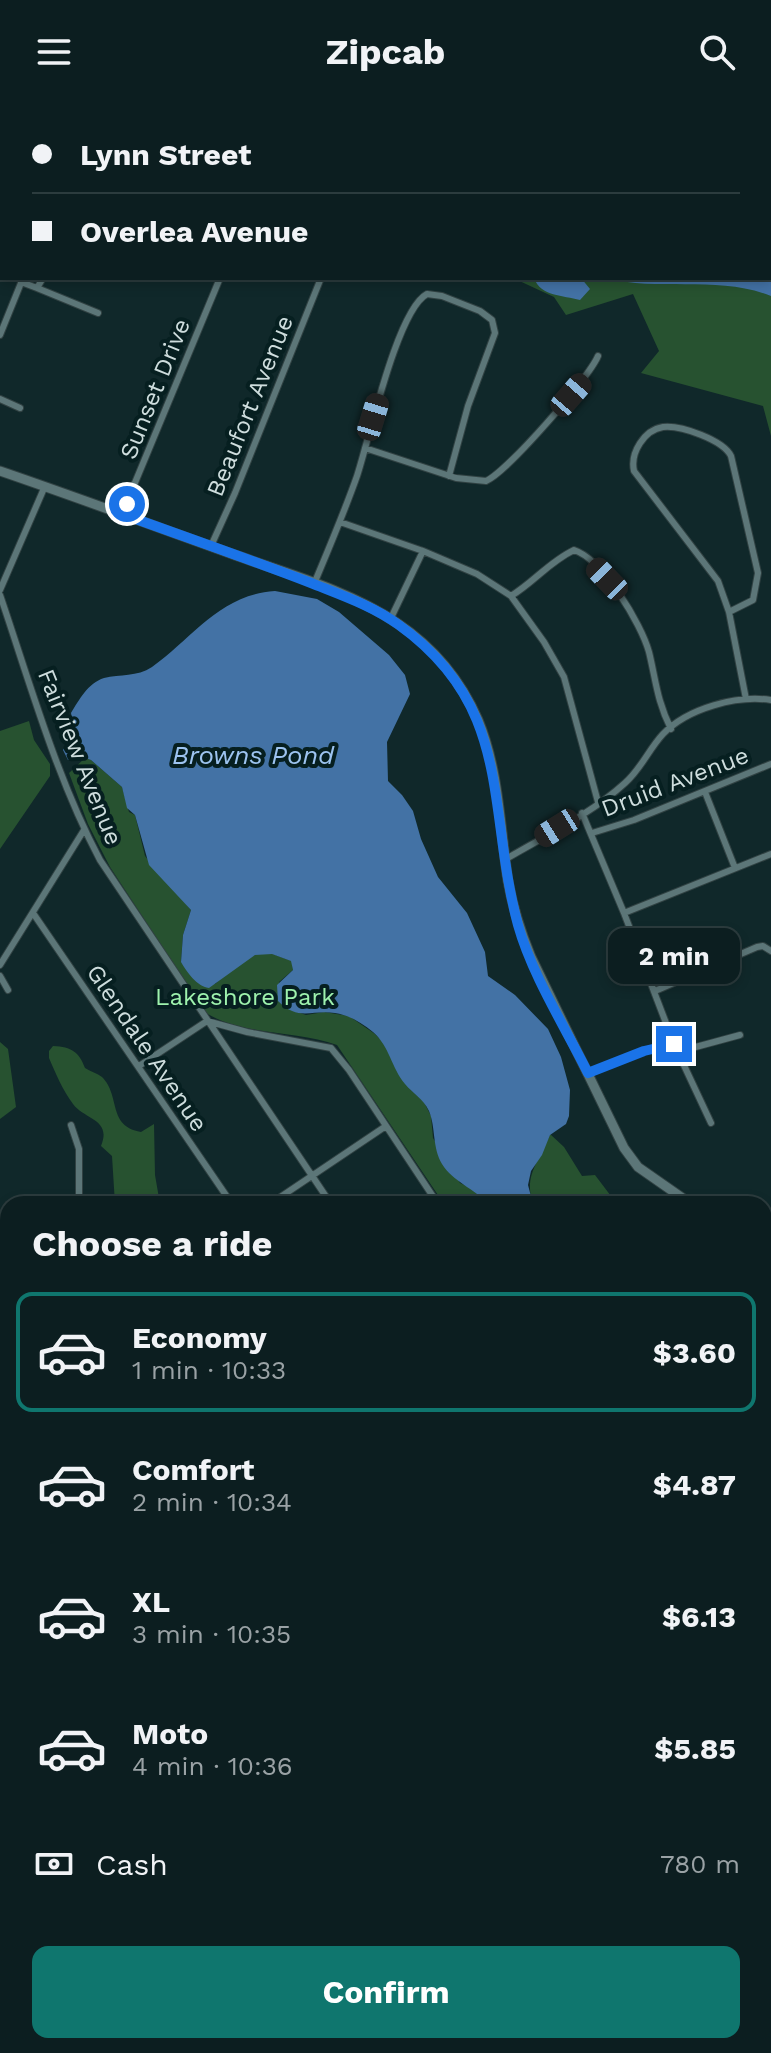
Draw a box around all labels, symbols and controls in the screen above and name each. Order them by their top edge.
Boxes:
icon: menu [32,30,76,74]
icon: search [695,30,739,74]
text: Zipcab [326,31,445,73]
text: Lynn Street [80,137,251,172]
text: Overlea Avenue [80,214,308,249]
street label: Beaufort Avenue [201,311,299,501]
street label: Sunset Drive [114,315,196,463]
car [546,369,596,421]
car [355,391,391,443]
route start [109,486,145,522]
car [582,553,632,605]
street label: Fairview Avenue [32,665,128,849]
water label: Browns Pond [172,740,335,770]
street label: Druid Avenue [597,741,753,823]
car [530,805,584,851]
callout: 2 min [608,928,740,984]
text: 2 min [638,941,710,971]
street label: Glendale Avenue [81,959,213,1137]
park label: Lakeshore Park [155,983,335,1011]
route end [656,1026,692,1062]
text: Choose a ride [32,1223,272,1265]
icon: car [36,1316,108,1388]
text: Economy [132,1320,267,1355]
text: $3.60 [653,1335,736,1370]
text: 1 min · 10:33 [132,1355,286,1385]
icon: car [36,1448,108,1520]
text: Comfort [132,1452,254,1487]
text: $4.87 [653,1467,736,1502]
text: 2 min · 10:34 [132,1487,292,1517]
icon: car [36,1580,108,1652]
text: XL [132,1584,170,1619]
text: $6.13 [662,1599,736,1634]
text: 3 min · 10:35 [132,1619,291,1649]
icon: car [36,1712,108,1784]
text: Moto [132,1716,208,1751]
text: $5.85 [654,1731,736,1766]
text: 4 min · 10:36 [132,1751,293,1781]
icon: cash [32,1842,76,1886]
text: Cash [96,1847,168,1882]
text: 780 m [660,1849,740,1879]
button: Confirm [32,1946,740,2038]

